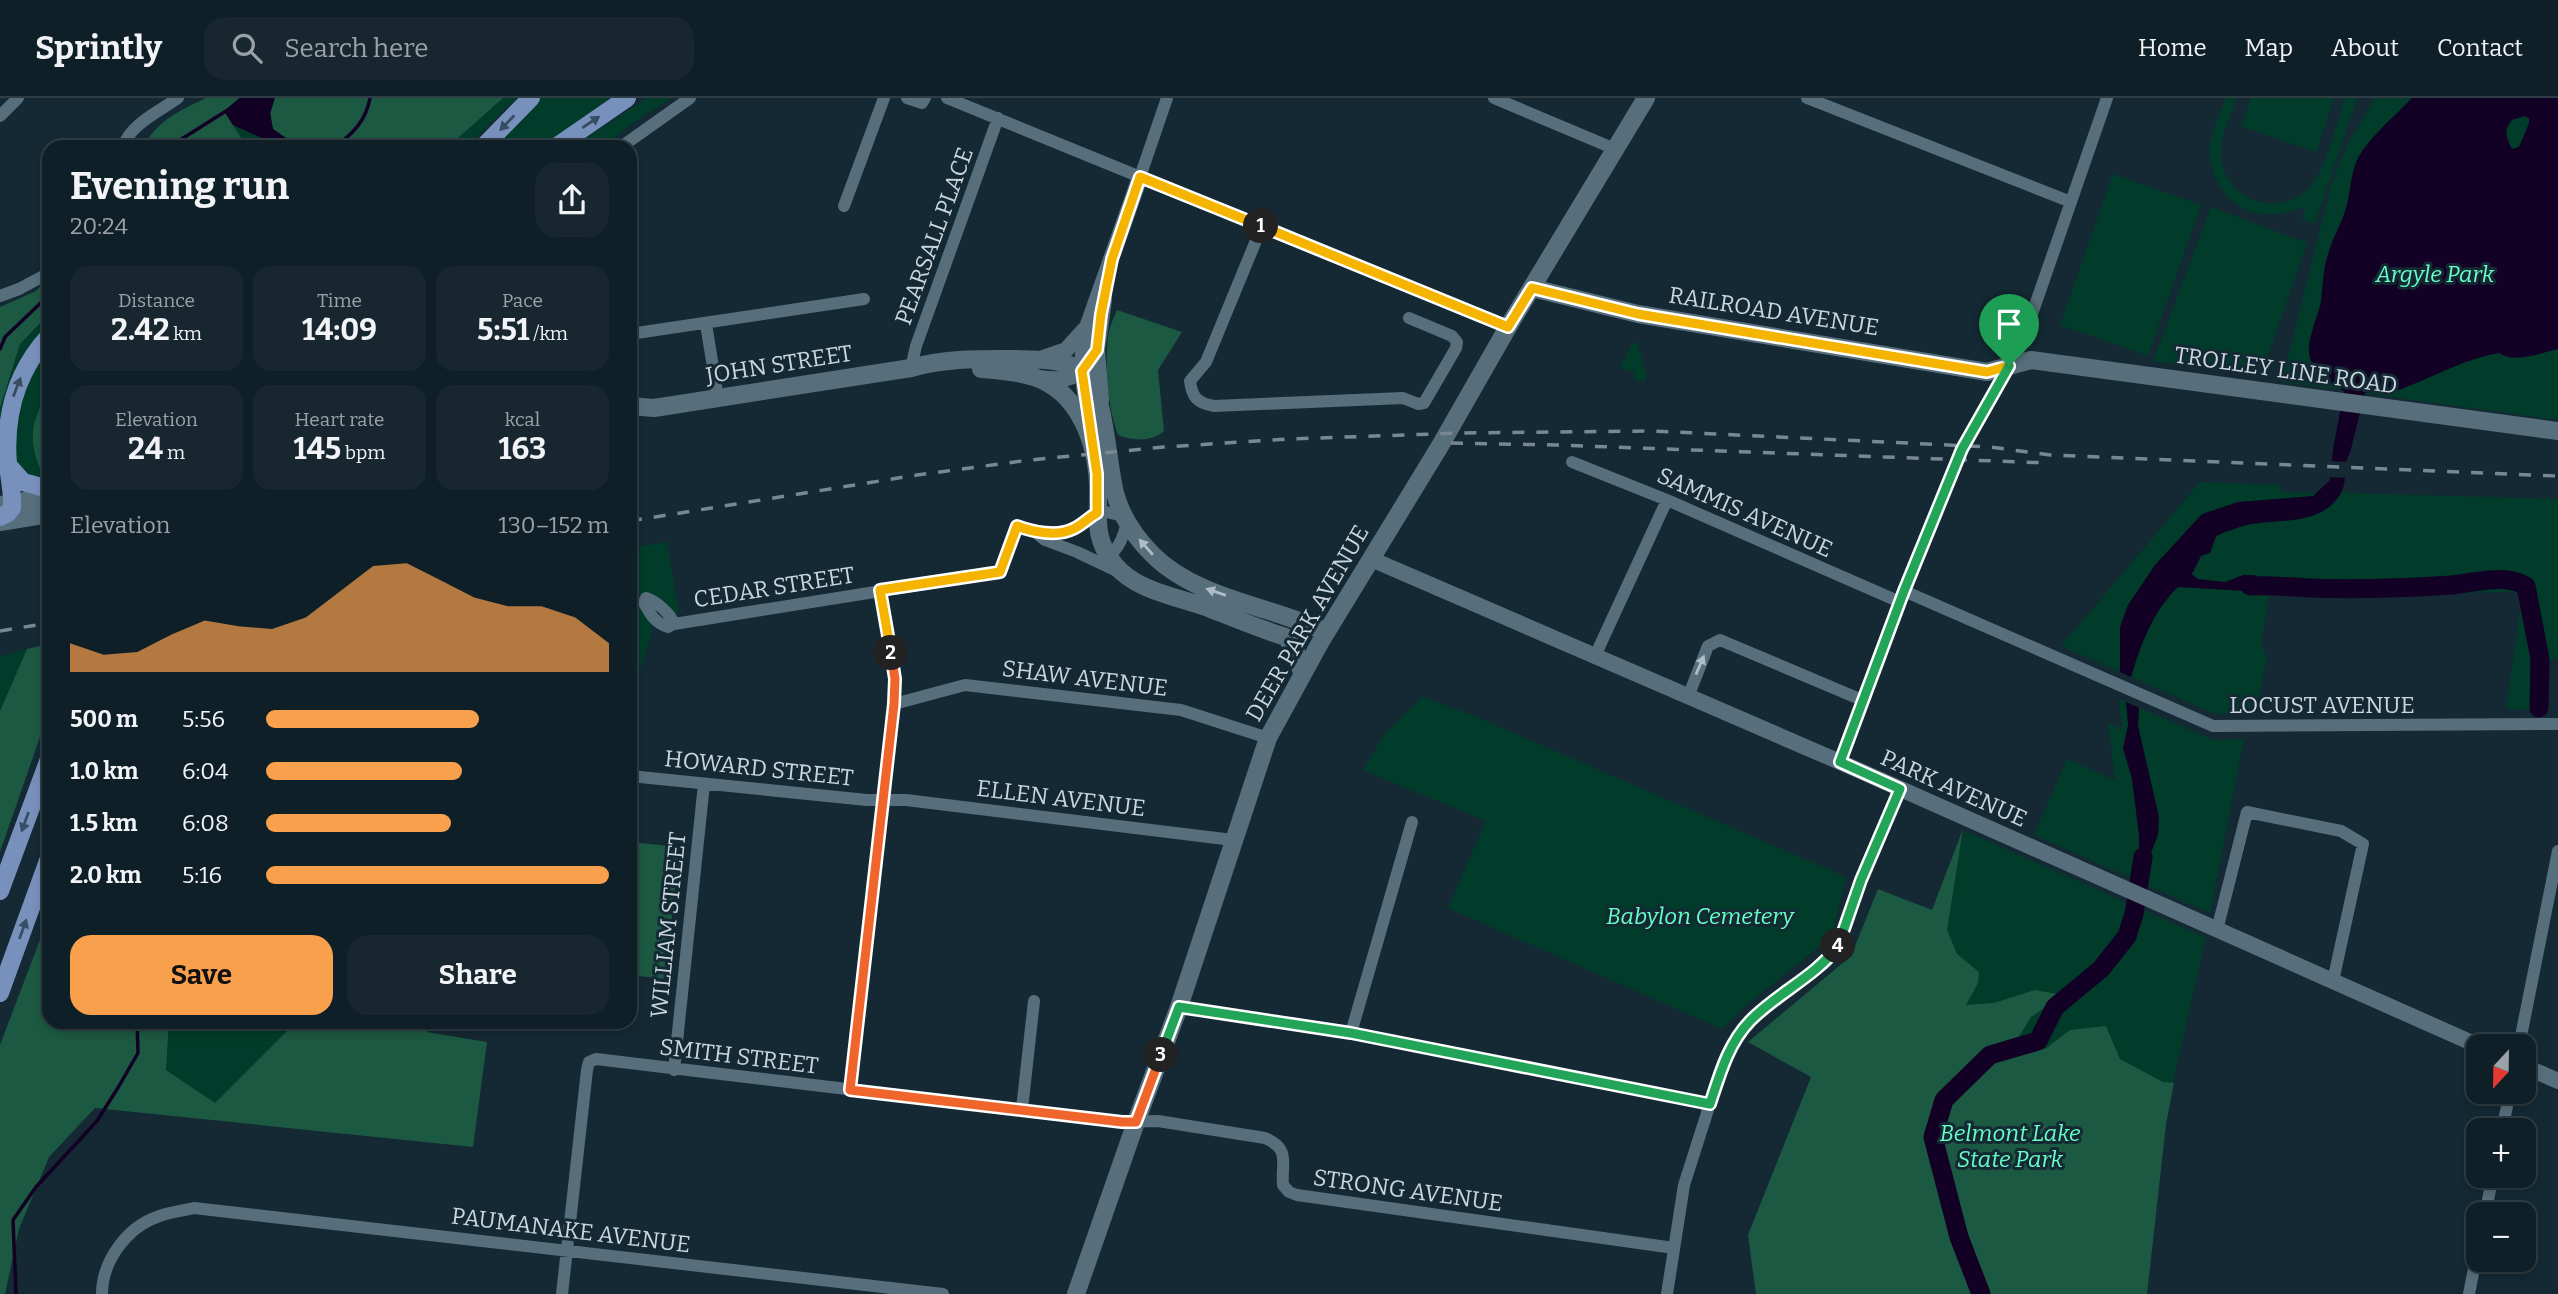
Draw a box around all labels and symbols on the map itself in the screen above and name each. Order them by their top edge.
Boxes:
one-way arrow [498,114,515,131]
one-way arrow [582,116,601,129]
street label: PEARSALL PLACE [889,143,979,329]
pin: 1 [1244,208,1278,244]
park label: Argyle Park [2375,260,2495,288]
street label: RAILROAD AVENUE [1667,281,1881,341]
pin [1979,294,2039,366]
street label: JOHN STREET [703,339,854,390]
street label: TROLLEY LINE ROAD [2173,340,2399,400]
one-way arrow [12,377,23,398]
street label: SAMMIS AVENUE [1653,461,1837,563]
street label: DEER PARK AVENUE [1239,520,1375,726]
one-way arrow [1138,538,1154,556]
street label: CEDAR STREET [692,560,856,614]
one-way arrow [1206,586,1227,597]
pin: 2 [874,636,908,670]
street label: SHAW AVENUE [1001,654,1169,702]
one-way arrow [1694,655,1706,675]
street label: LOCUST AVENUE [2229,691,2415,719]
street label: PARK AVENUE [1876,743,2032,833]
street label: HOWARD STREET [663,744,855,792]
street label: ELLEN AVENUE [975,774,1147,822]
one-way arrow [19,812,30,833]
street label: WILLIAM STREET [644,831,692,1019]
park label: Babylon Cemetery [1606,902,1795,930]
one-way arrow [18,918,29,939]
pin: 4 [1820,928,1856,964]
street label: SMITH STREET [658,1032,820,1080]
north arrow [2466,1034,2536,1104]
pin: 3 [1144,1038,1178,1072]
park label: Belmont Lake State Park [1939,1119,2081,1173]
street label: STRONG AVENUE [1312,1163,1504,1217]
street label: PAUMANAKE AVENUE [450,1201,692,1259]

